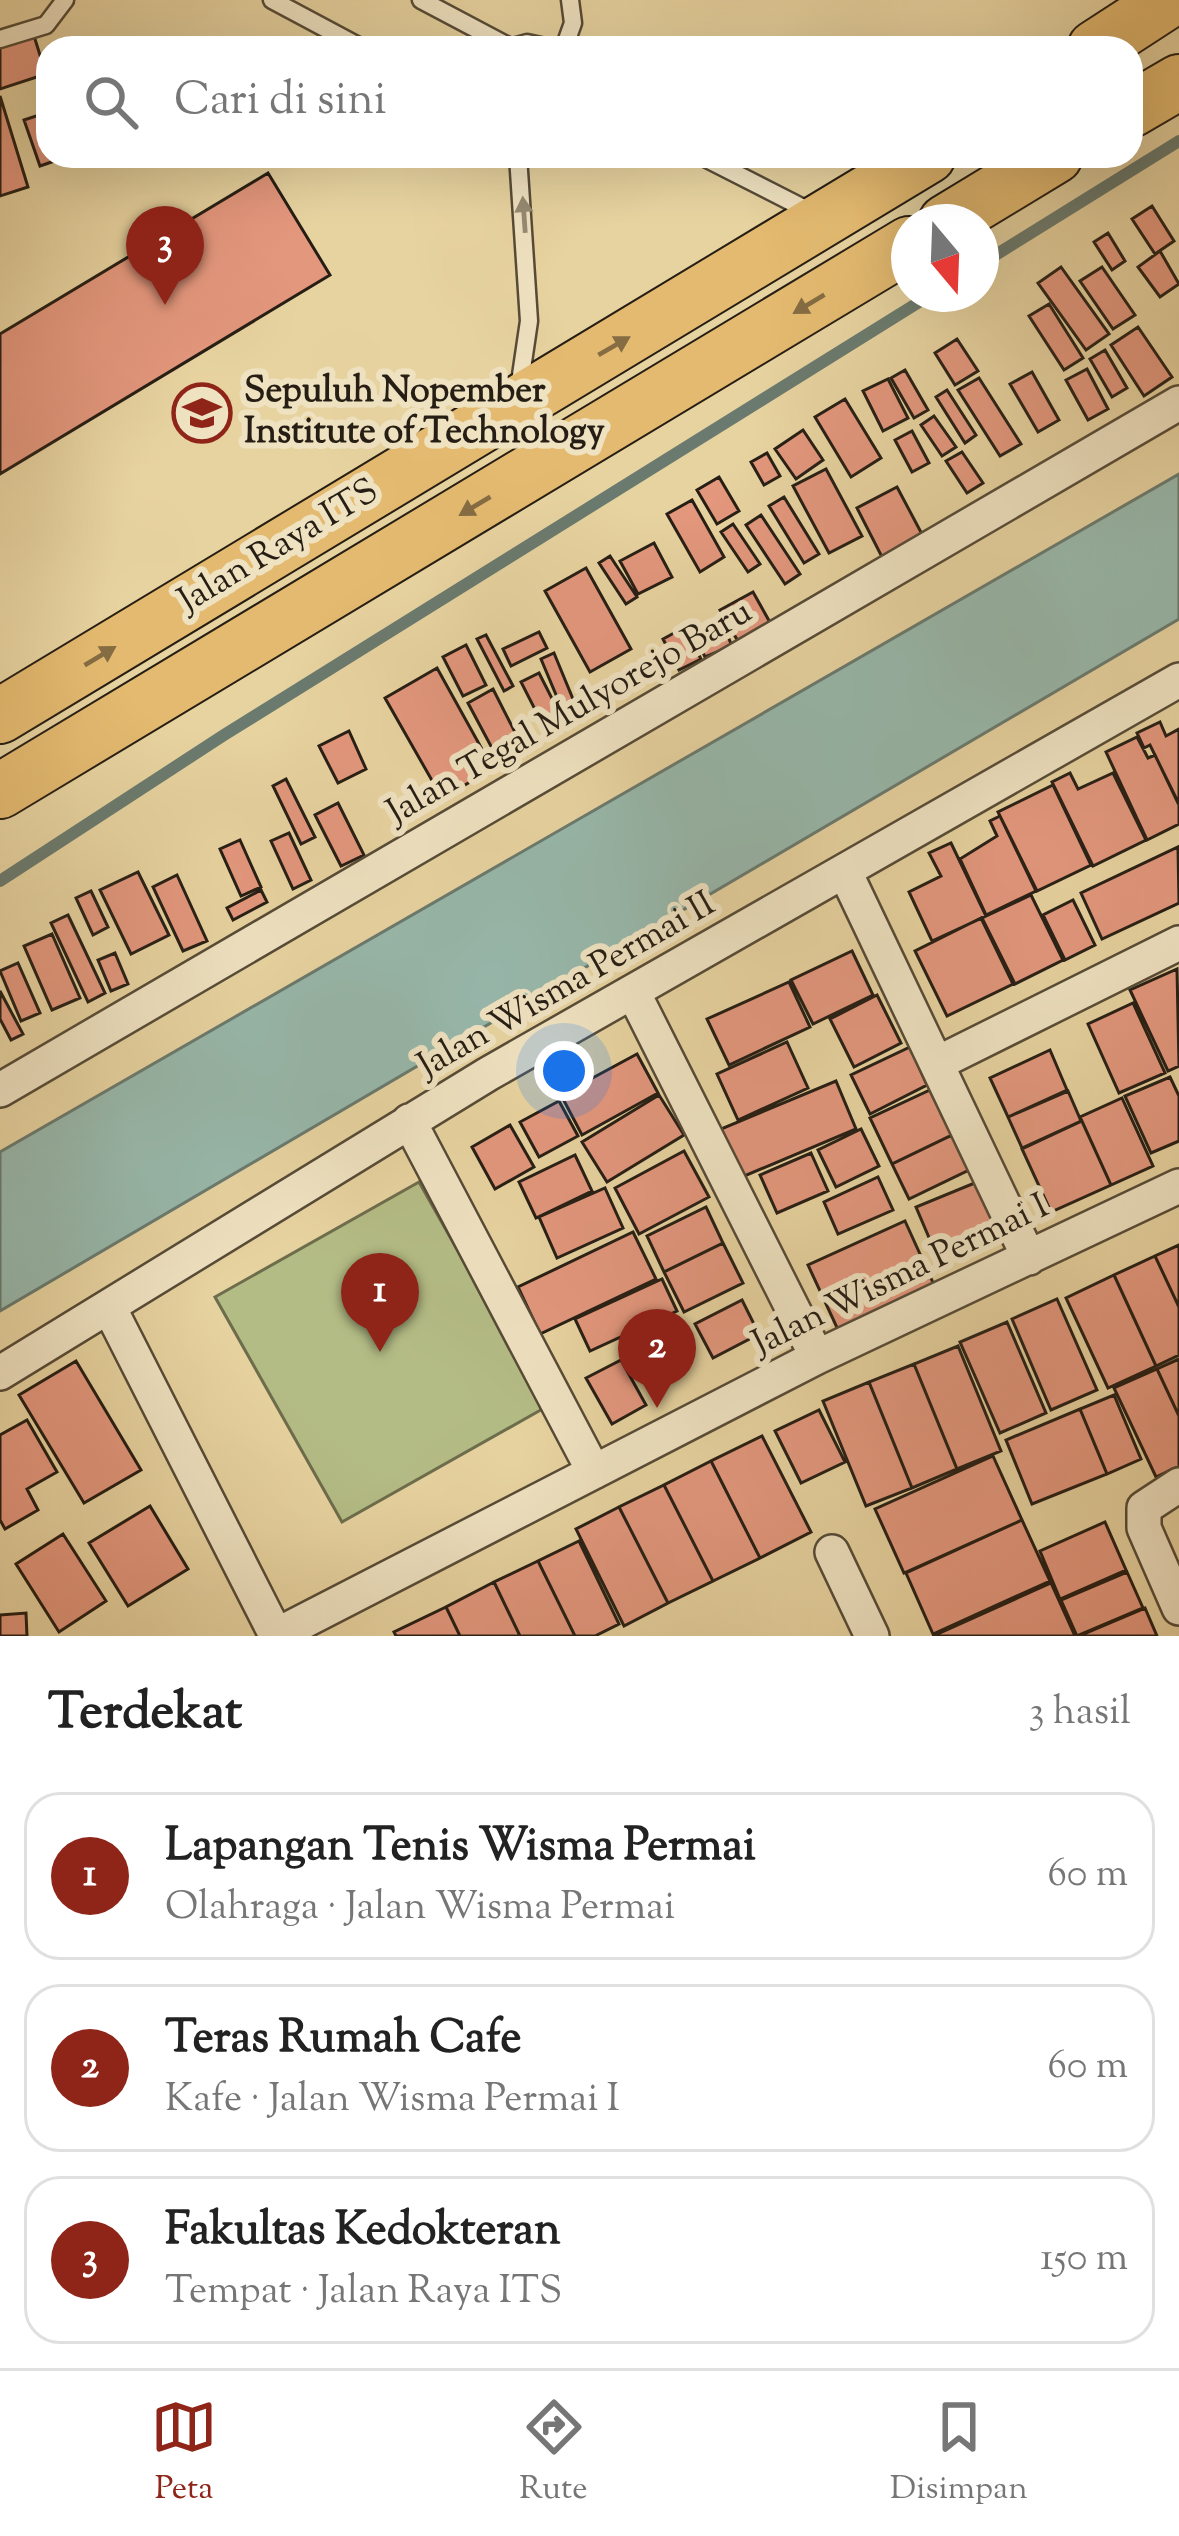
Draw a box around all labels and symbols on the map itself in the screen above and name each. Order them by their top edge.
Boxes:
one-way arrow [515,196,534,233]
north arrow [891,204,999,312]
pin: 3 [126,206,204,305]
one-way arrow [792,293,826,314]
one-way arrow [597,336,631,357]
place label: Sepuluh Nopember Institute of Technology [244,366,605,459]
school or university icon: Sepuluh Nopember Institute of Technology [171,382,233,444]
street label: Jalan Raya ITS [167,467,389,628]
one-way arrow [458,495,492,516]
street label: Jalan Tegal Mulyorejo Baru [376,587,762,840]
one-way arrow [83,646,117,667]
street label: Jalan Wisma Permai II [407,879,726,1093]
your location [534,1041,594,1101]
street label: Jalan Wisma Permai I [742,1182,1058,1371]
pin: 1 [341,1253,419,1352]
pin: 2 [618,1309,696,1408]

